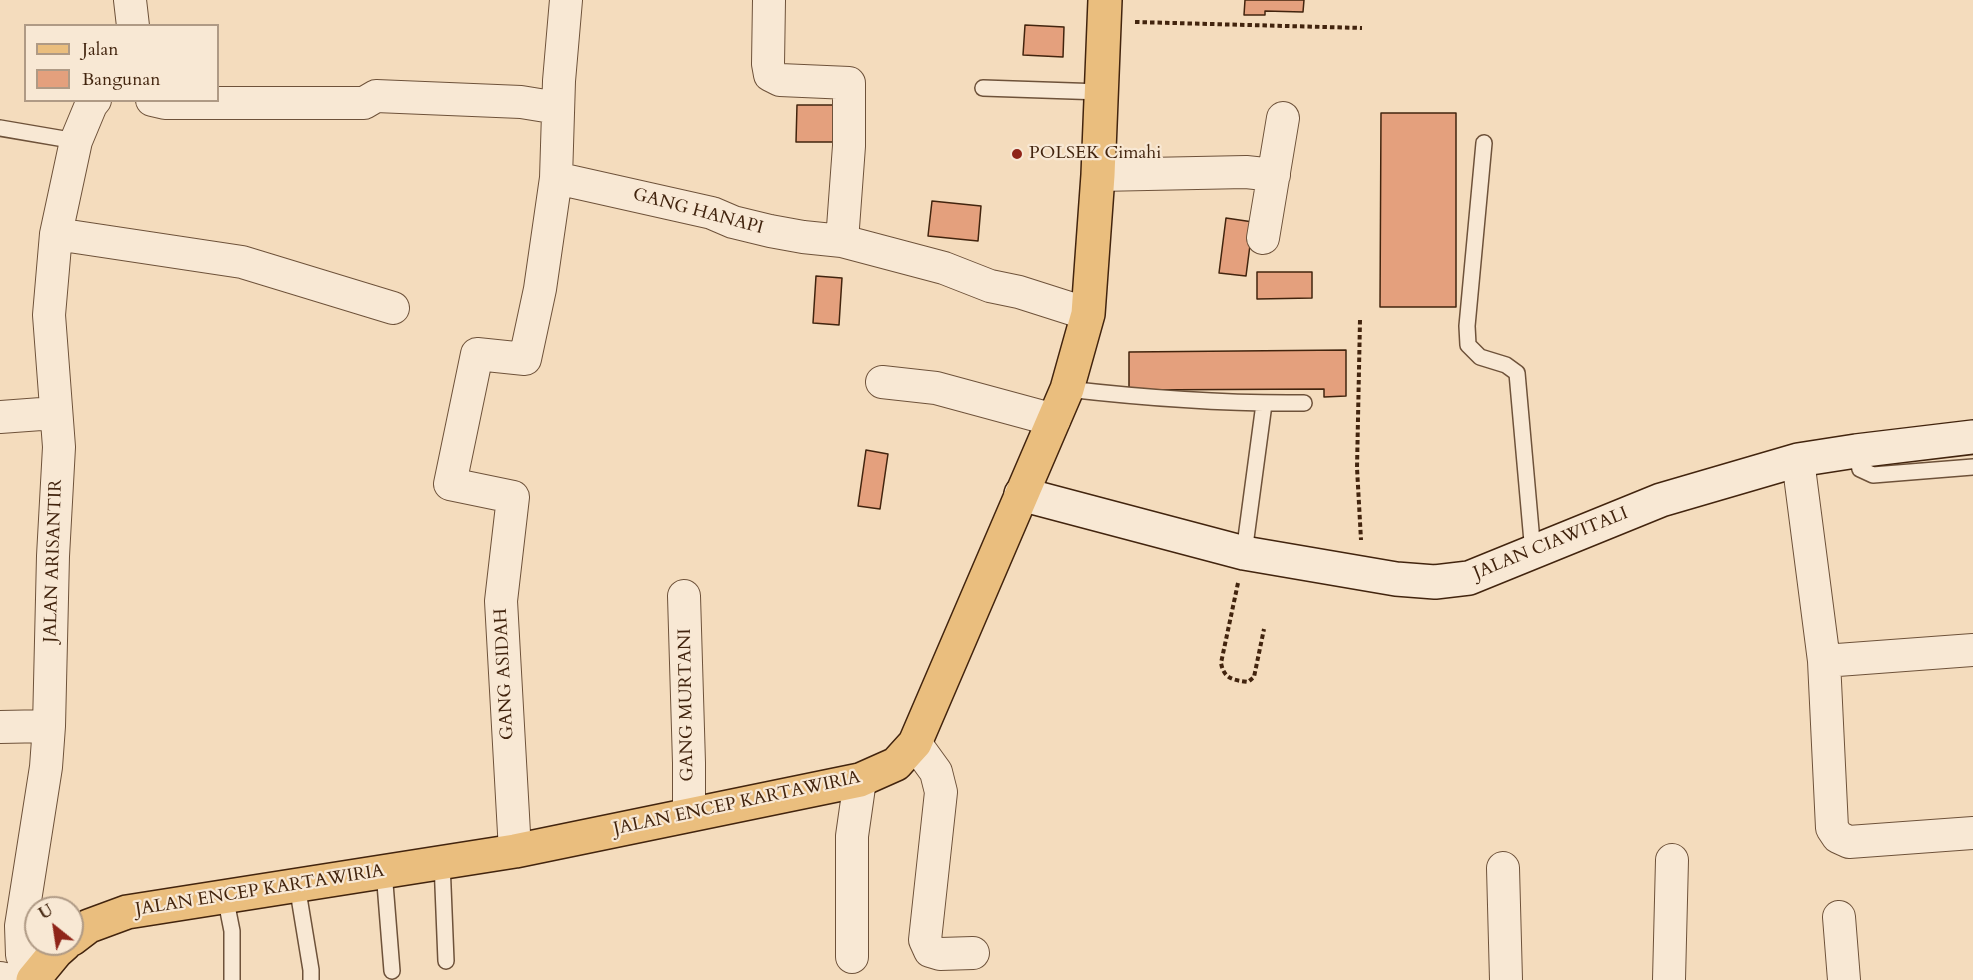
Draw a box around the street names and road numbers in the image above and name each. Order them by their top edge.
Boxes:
street label: GANG HANAPI [630,184,766,240]
street label: JALAN ARISANTIR [40,479,68,643]
street label: JALAN CIAWITALI [1471,503,1631,585]
street label: GANG ASIDAH [491,608,519,740]
street label: GANG MURTANI [675,628,699,782]
street label: JALAN ENCEP KARTAWIRIA [612,767,862,841]
street label: JALAN ENCEP KARTAWIRIA [134,861,386,921]

